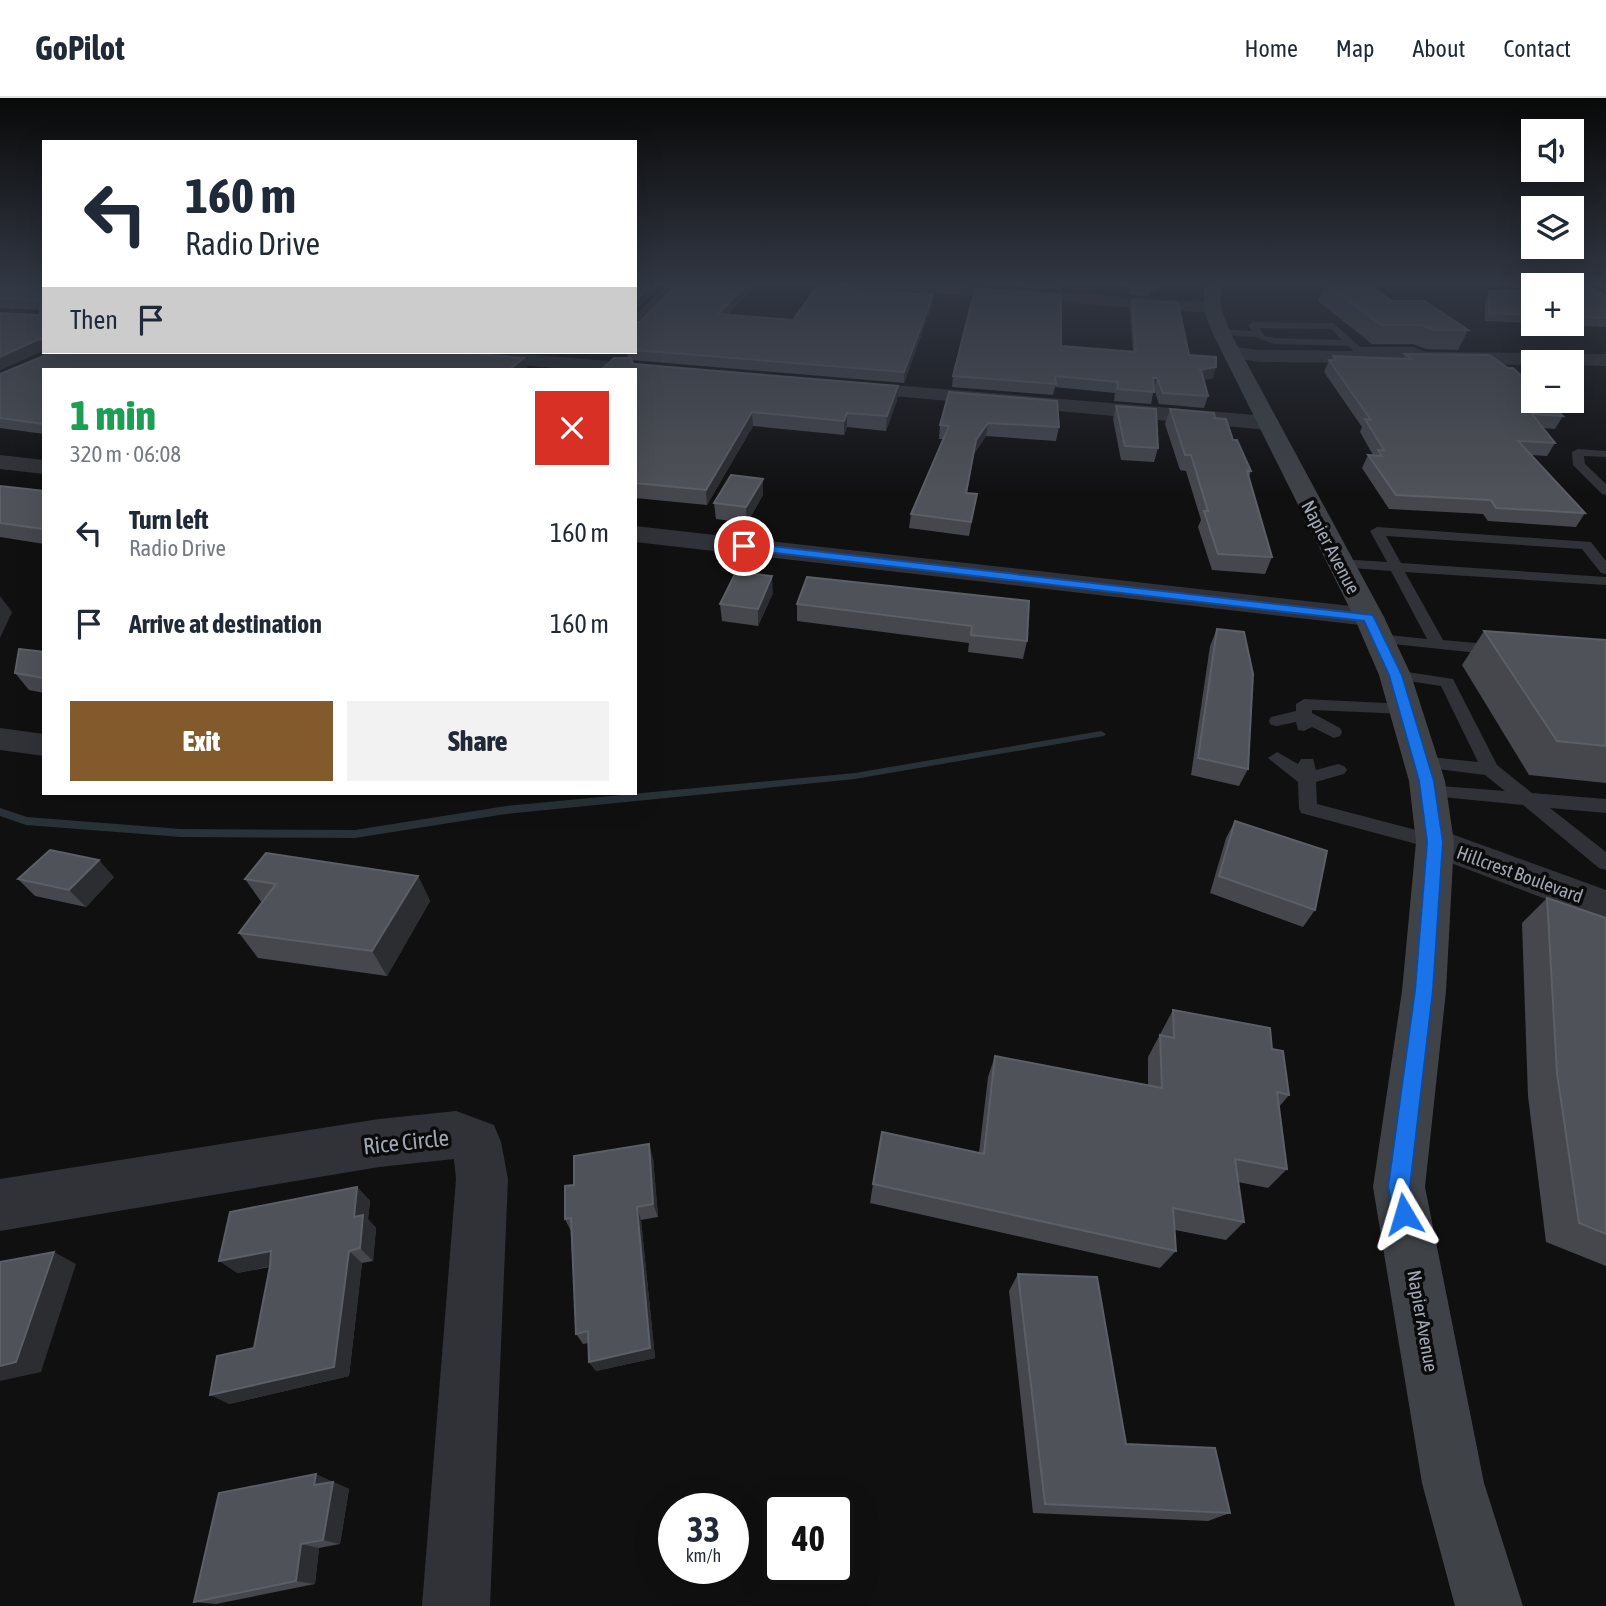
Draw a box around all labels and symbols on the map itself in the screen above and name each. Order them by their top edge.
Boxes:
street label: Napier Avenue [1297,496,1365,598]
pin [714,516,774,576]
street label: Hillcrest Boulevard [1454,841,1586,907]
street label: Rice Circle [362,1125,450,1159]
position arrow [1367,1177,1441,1251]
street label: Napier Avenue [1403,1268,1443,1374]
speed limit sign: 40 [763,1493,854,1584]

